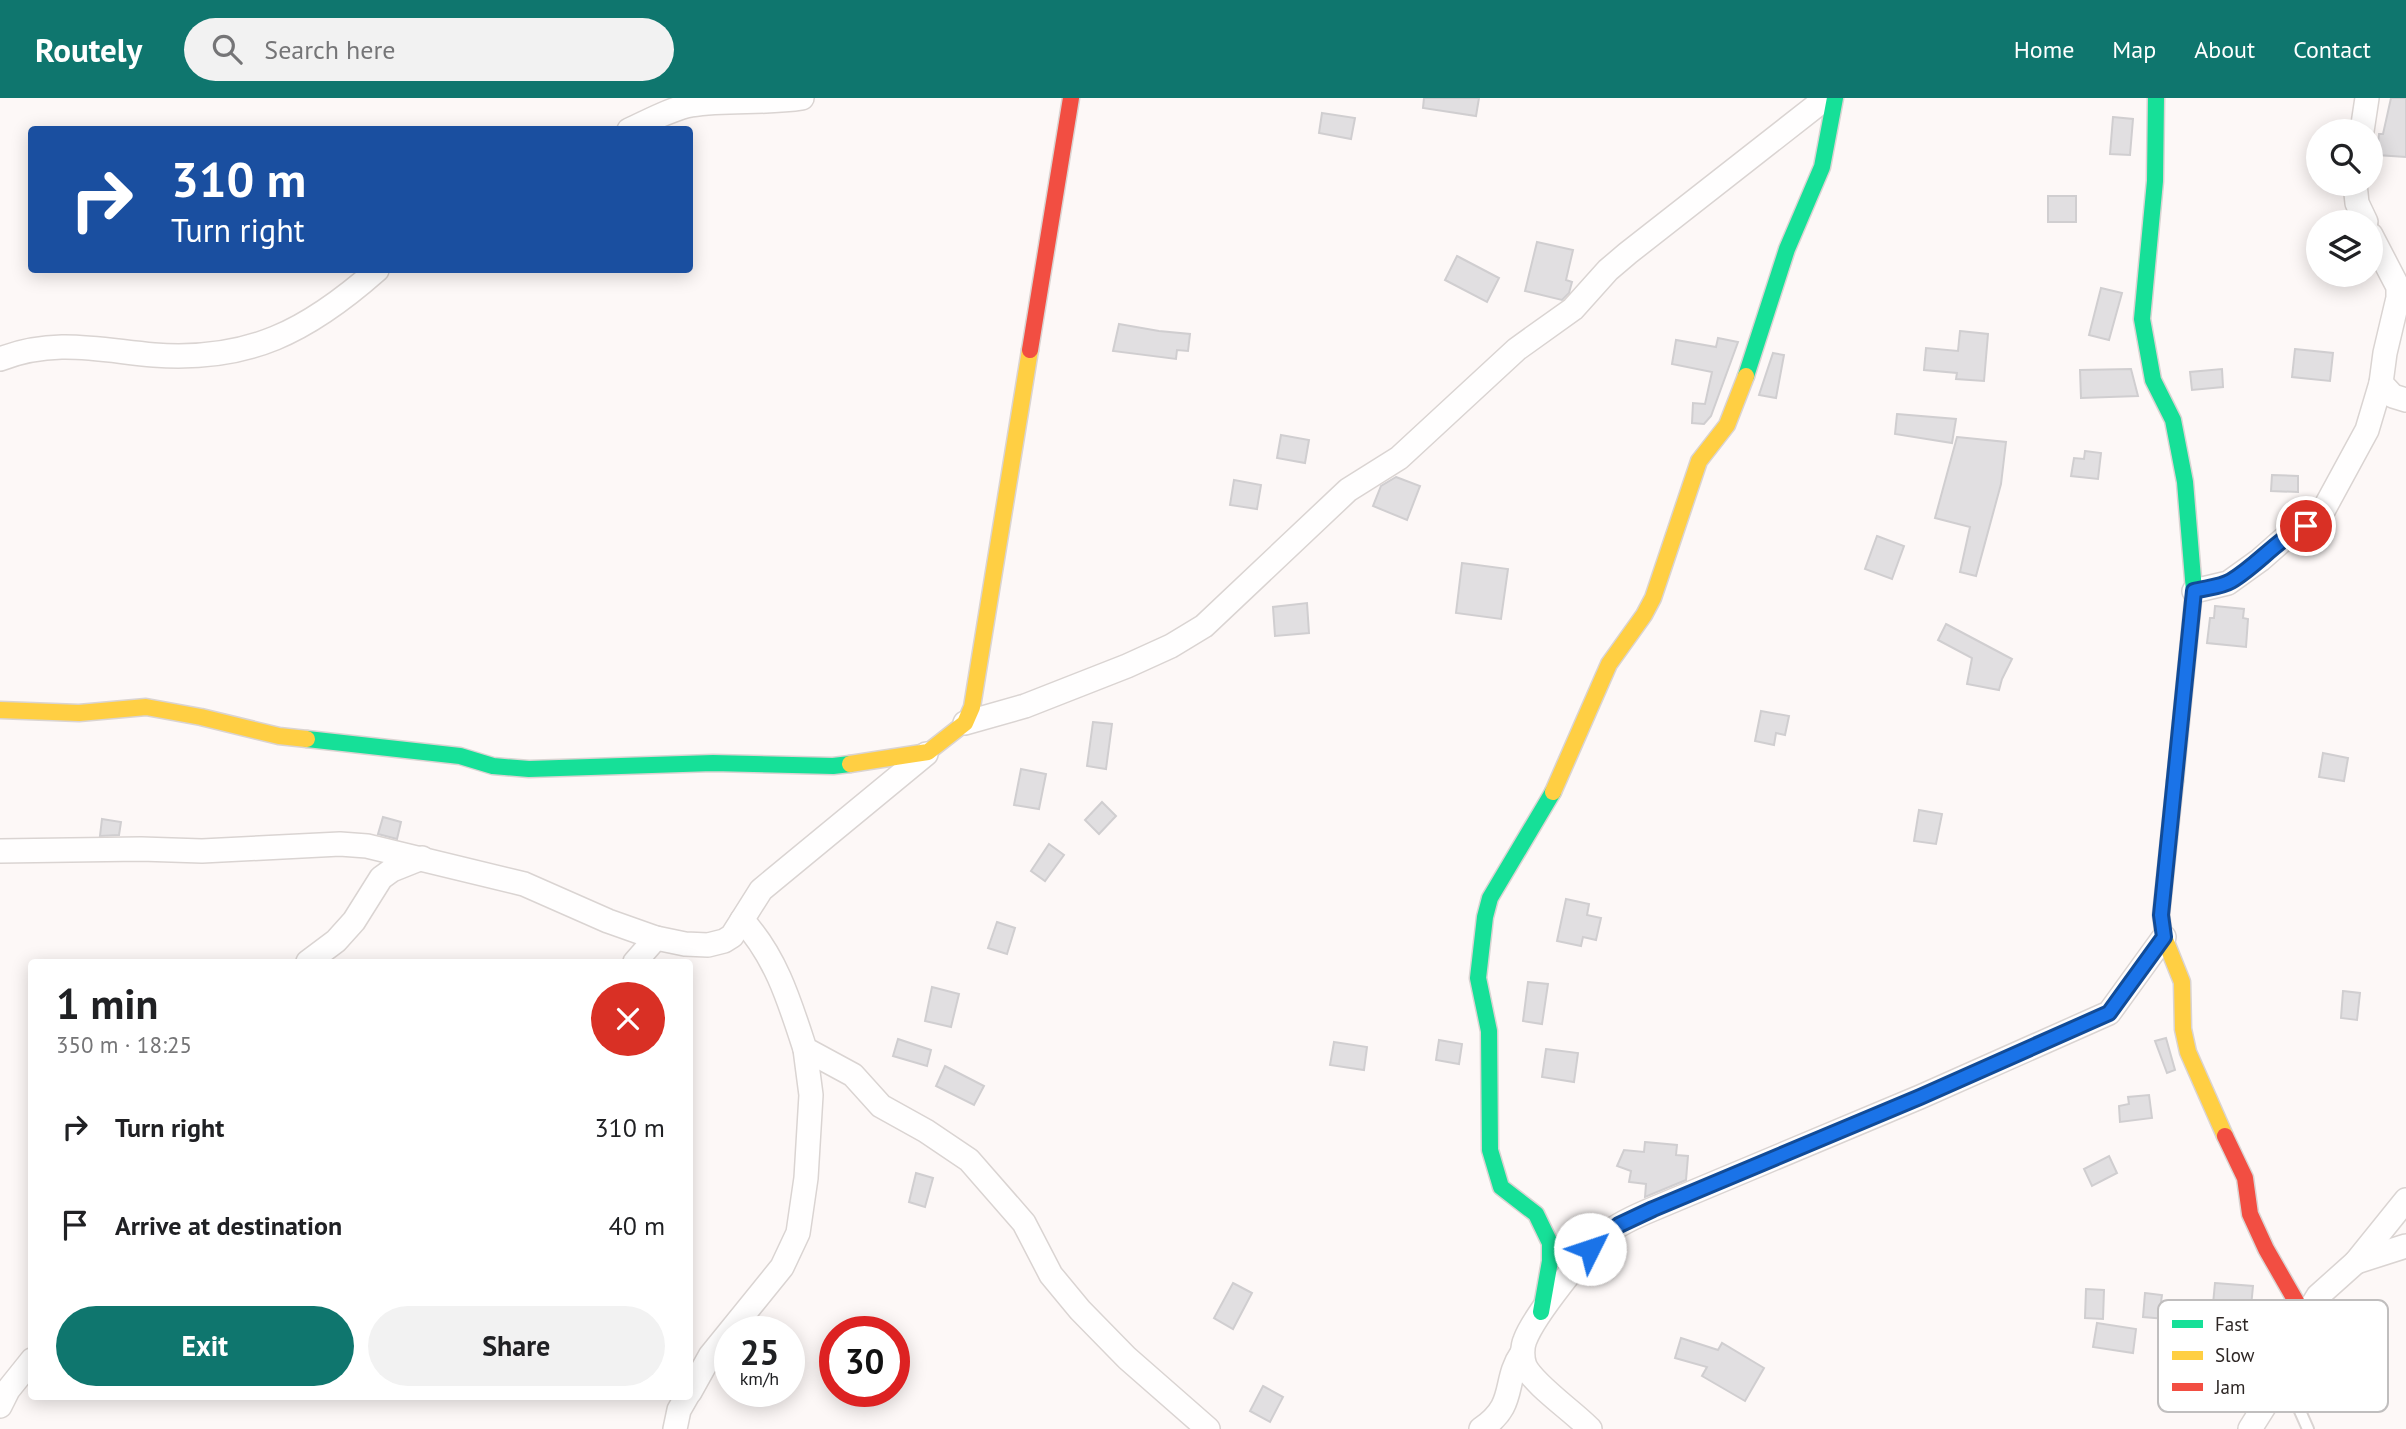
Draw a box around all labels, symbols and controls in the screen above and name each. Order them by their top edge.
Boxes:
search box [184,18,674,81]
text: Routely [35,28,142,71]
icon: search [208,30,246,68]
text: Search here [264,33,395,66]
text: Home [2014,34,2074,65]
text: Map [2112,34,2156,65]
text: About [2194,34,2255,65]
text: Contact [2293,34,2371,65]
map controls [2306,119,2383,287]
button: search [2306,119,2383,196]
text: 310 m [171,147,306,211]
icon: right [56,154,147,245]
text: Turn right [171,209,305,251]
button: layers [2306,210,2383,287]
pin [2276,496,2336,556]
icon: arrive [2287,507,2325,545]
text: 1 min [56,976,158,1031]
button: close [591,982,665,1056]
text: 350 m · 18:25 [56,1030,192,1059]
icon: right [56,1108,94,1146]
text: Turn right [115,1111,224,1144]
text: 310 m [594,1111,665,1144]
icon: arrive [56,1206,94,1244]
text: Arrive at destination [115,1209,342,1242]
text: 40 m [609,1209,665,1242]
position arrow [1553,1212,1627,1286]
legend [2158,1300,2388,1412]
button: Exit [56,1306,354,1386]
button: Share [368,1306,665,1386]
text: Fast [2215,1312,2249,1336]
speed limit sign: 30 [819,1316,910,1407]
text: 25 [740,1329,779,1375]
text: Slow [2215,1343,2255,1367]
text: km/h [740,1367,779,1390]
text: Jam [2214,1375,2245,1399]

